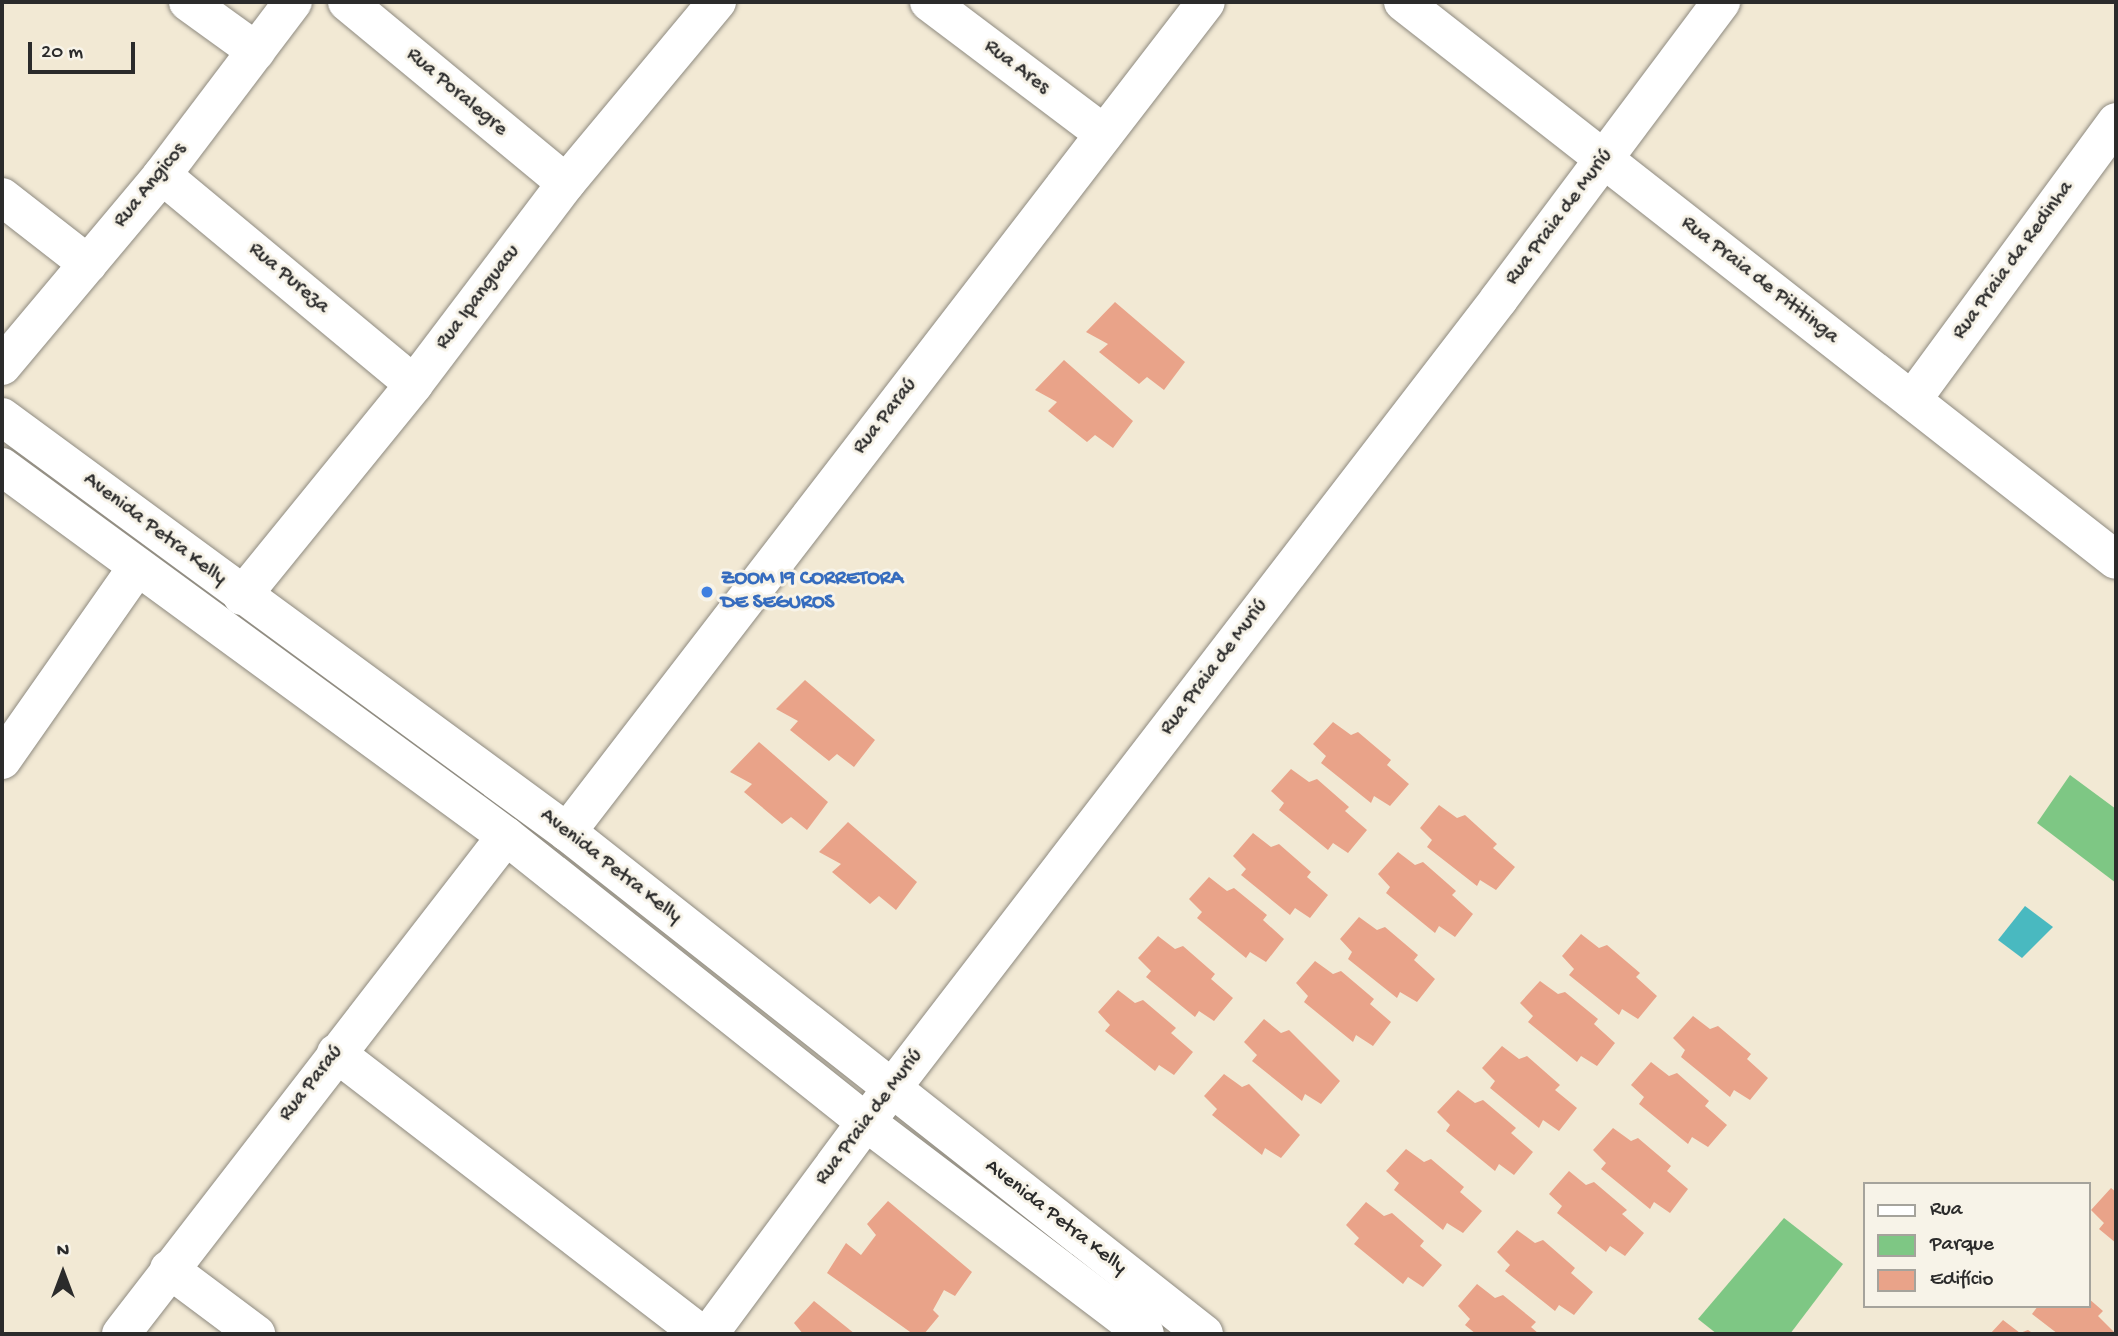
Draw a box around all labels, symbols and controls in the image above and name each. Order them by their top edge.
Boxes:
scale bar [32,28,138,72]
street label: Rua Ares [978,35,1054,101]
text: 20 m [41,41,83,66]
street label: Rua Poralegre [400,43,512,143]
street label: Rua Angicos [109,138,193,234]
street label: Rua Praia de Muriú [1501,145,1619,291]
street label: Rua Praia da Redinha [1948,177,2080,345]
street label: Rua Praia de Pititinga [1675,212,1843,350]
street label: Rua Pureza [242,238,334,320]
street label: Rua Ipanguacu [431,241,527,355]
street label: Rua Paraú [848,374,924,460]
street label: Avenida Petra Kelly [77,468,231,592]
place label: ZOOM I9 CORRETORA DE SEGUROS [721,567,903,617]
marker: ZOOM I9 CORRETORA DE SEGUROS [699,584,715,600]
street label: Rua Praia de Muriú [1156,595,1274,741]
street label: Avenida Petra Kelly [534,804,686,930]
street label: Rua Paraú [274,1041,350,1127]
street label: Rua Praia de Muriú [811,1045,929,1191]
street label: Avenida Petra Kelly [979,1155,1131,1281]
legend [1862,1182,2090,1308]
text: Rua [1930,1198,1963,1223]
text: Parque [1930,1233,1994,1258]
north arrow [28,1238,98,1308]
text: N [57,1240,69,1263]
text: Edifício [1930,1268,1994,1293]

